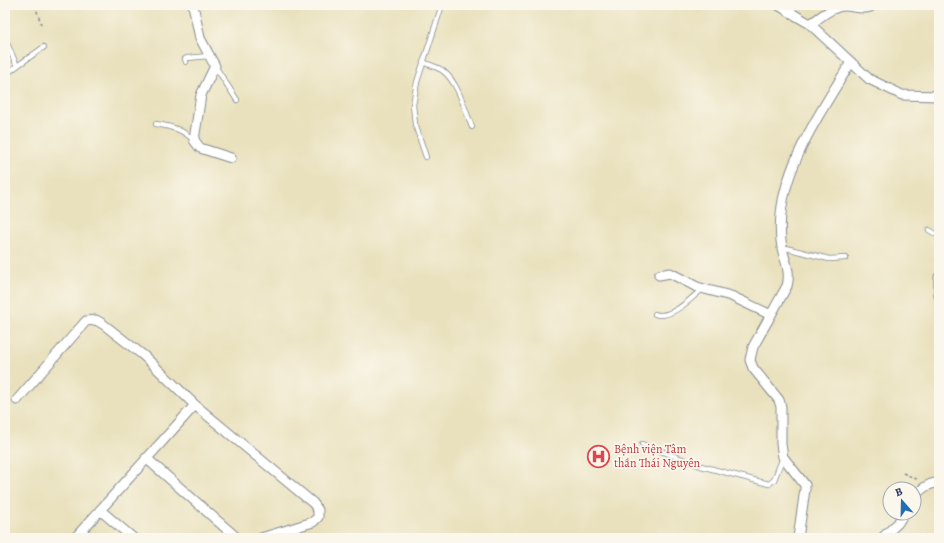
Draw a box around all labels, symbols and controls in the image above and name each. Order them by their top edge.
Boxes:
place label: Bệnh viện Tâm thần Thái Nguyên [614,441,701,471]
hospital icon: Bệnh viện Tâm thần Thái Nguyên [586,443,612,469]
north arrow [882,481,922,521]
text: B [893,484,905,500]

